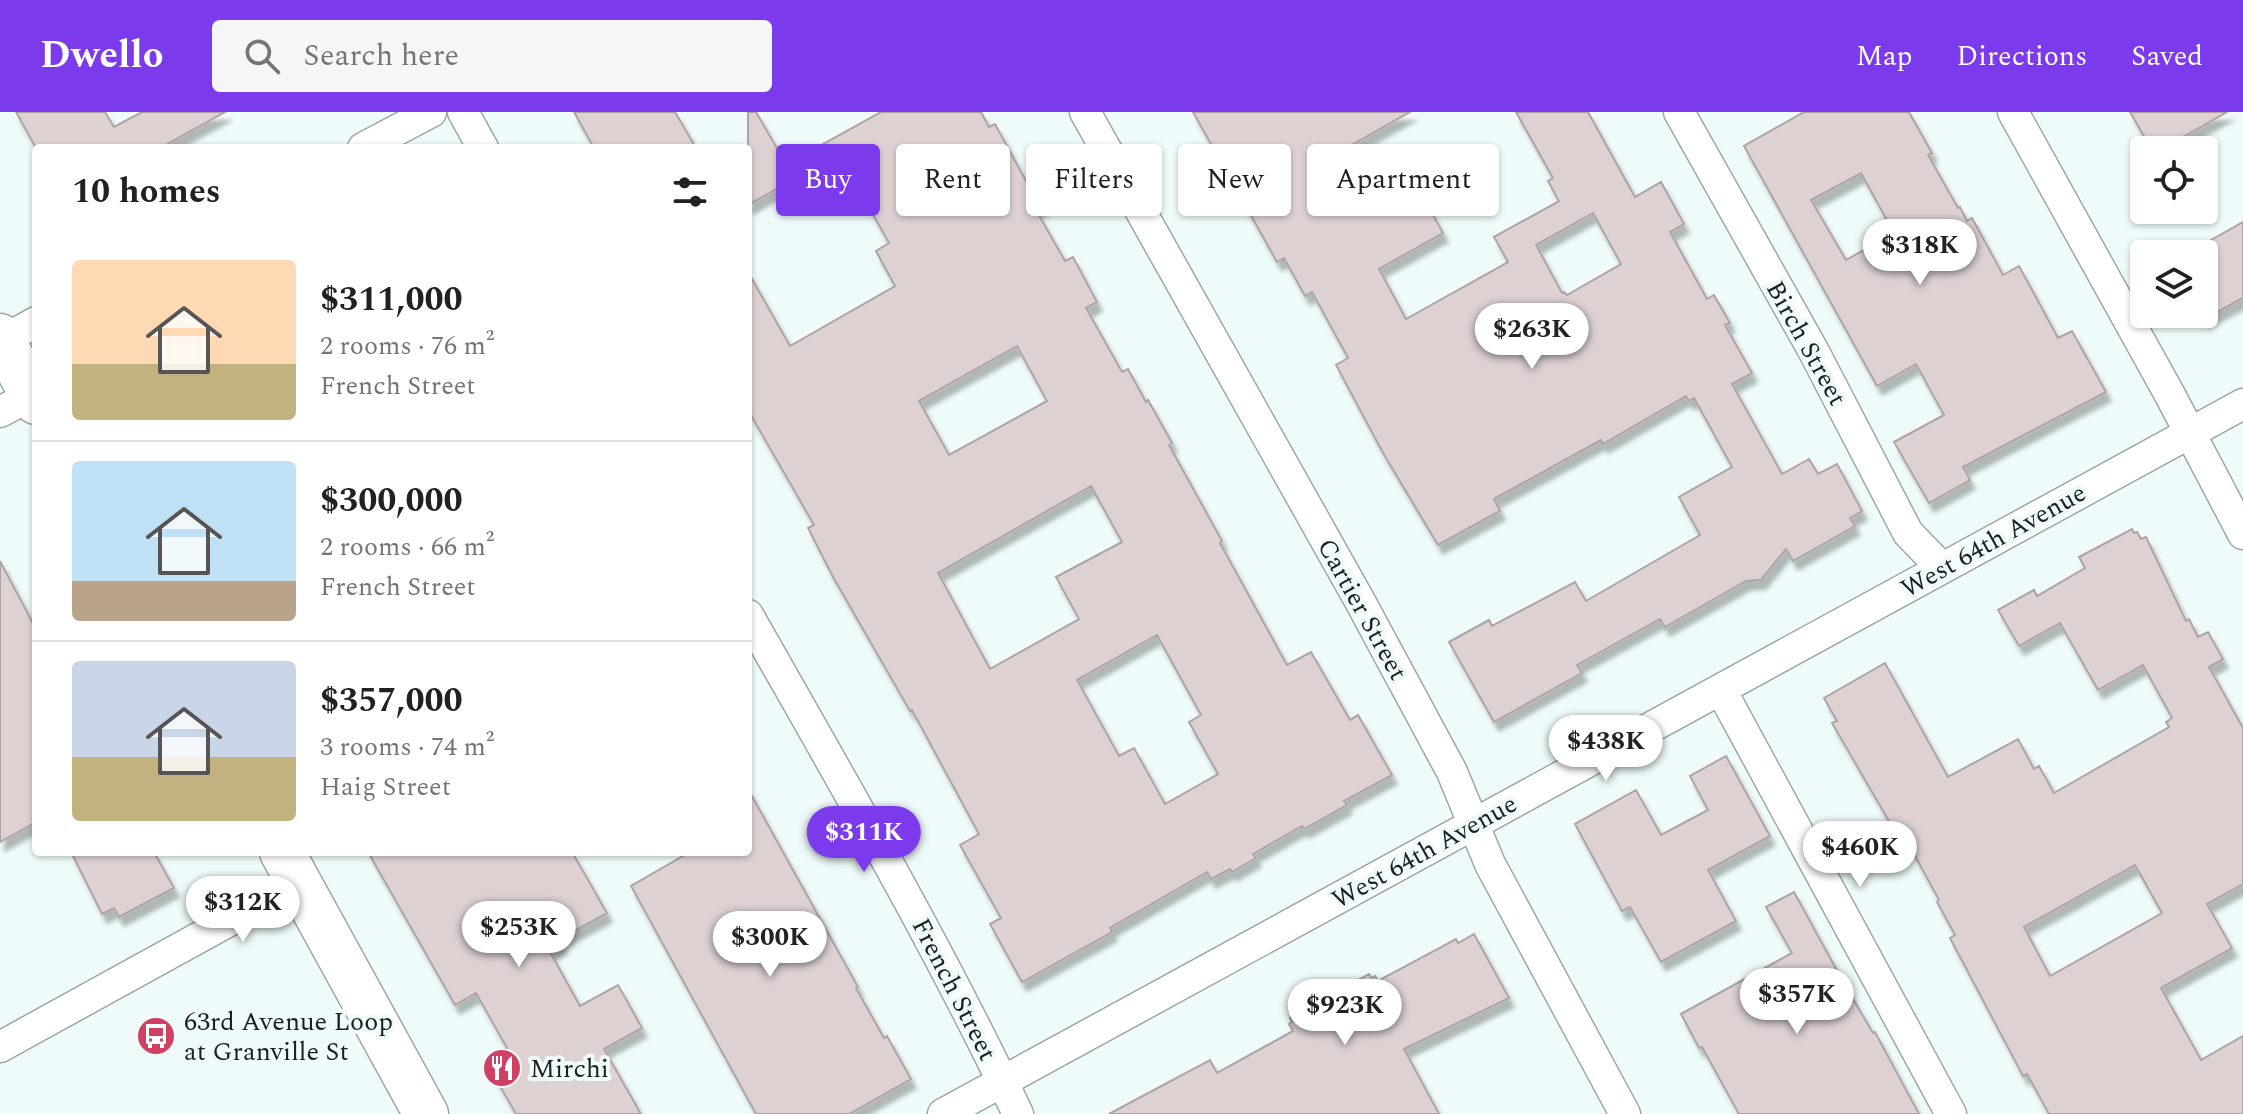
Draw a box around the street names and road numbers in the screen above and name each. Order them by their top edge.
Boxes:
street label: Birch Street [1755,273,1857,413]
street label: West 64th Avenue [1893,473,2094,609]
street label: Cartier Street [1307,531,1418,688]
street label: West 64th Avenue [1324,784,1525,920]
street label: French Street [901,911,1007,1068]

